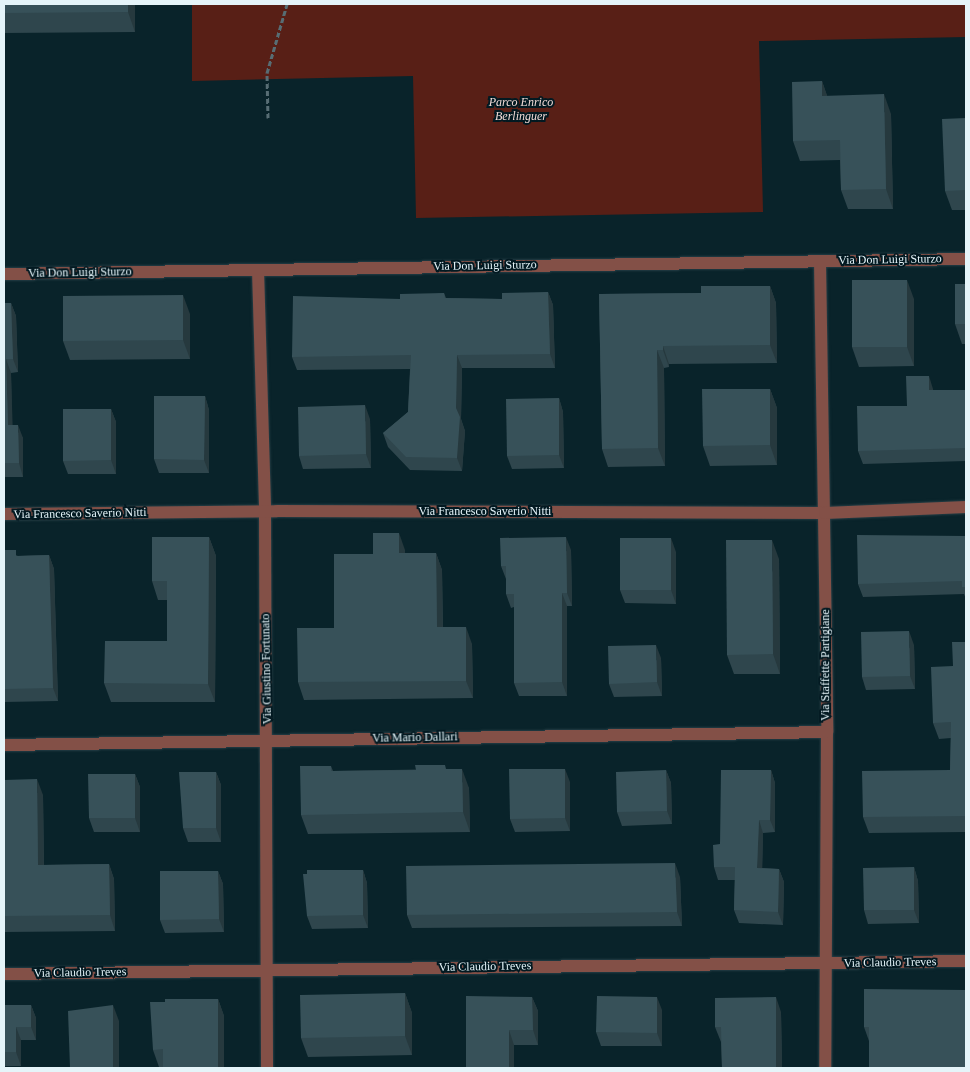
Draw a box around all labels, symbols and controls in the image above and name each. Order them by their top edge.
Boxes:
park label: Parco Enrico Berlinguer [489,96,553,124]
street label: Via Don Luigi Sturzo [838,252,942,268]
street label: Via Don Luigi Sturzo [433,258,537,274]
street label: Via Don Luigi Sturzo [28,265,132,281]
street label: Via Francesco Saverio Nitti [419,505,551,519]
street label: Via Francesco Saverio Nitti [13,506,147,522]
street label: Via Staffette Partigiane [819,609,833,721]
street label: Via Giustino Fortunato [259,614,275,724]
street label: Via Mario Dallari [372,730,458,746]
street label: Via Claudio Treves [843,955,937,971]
street label: Via Claudio Treves [438,959,532,975]
street label: Via Claudio Treves [33,965,127,981]

